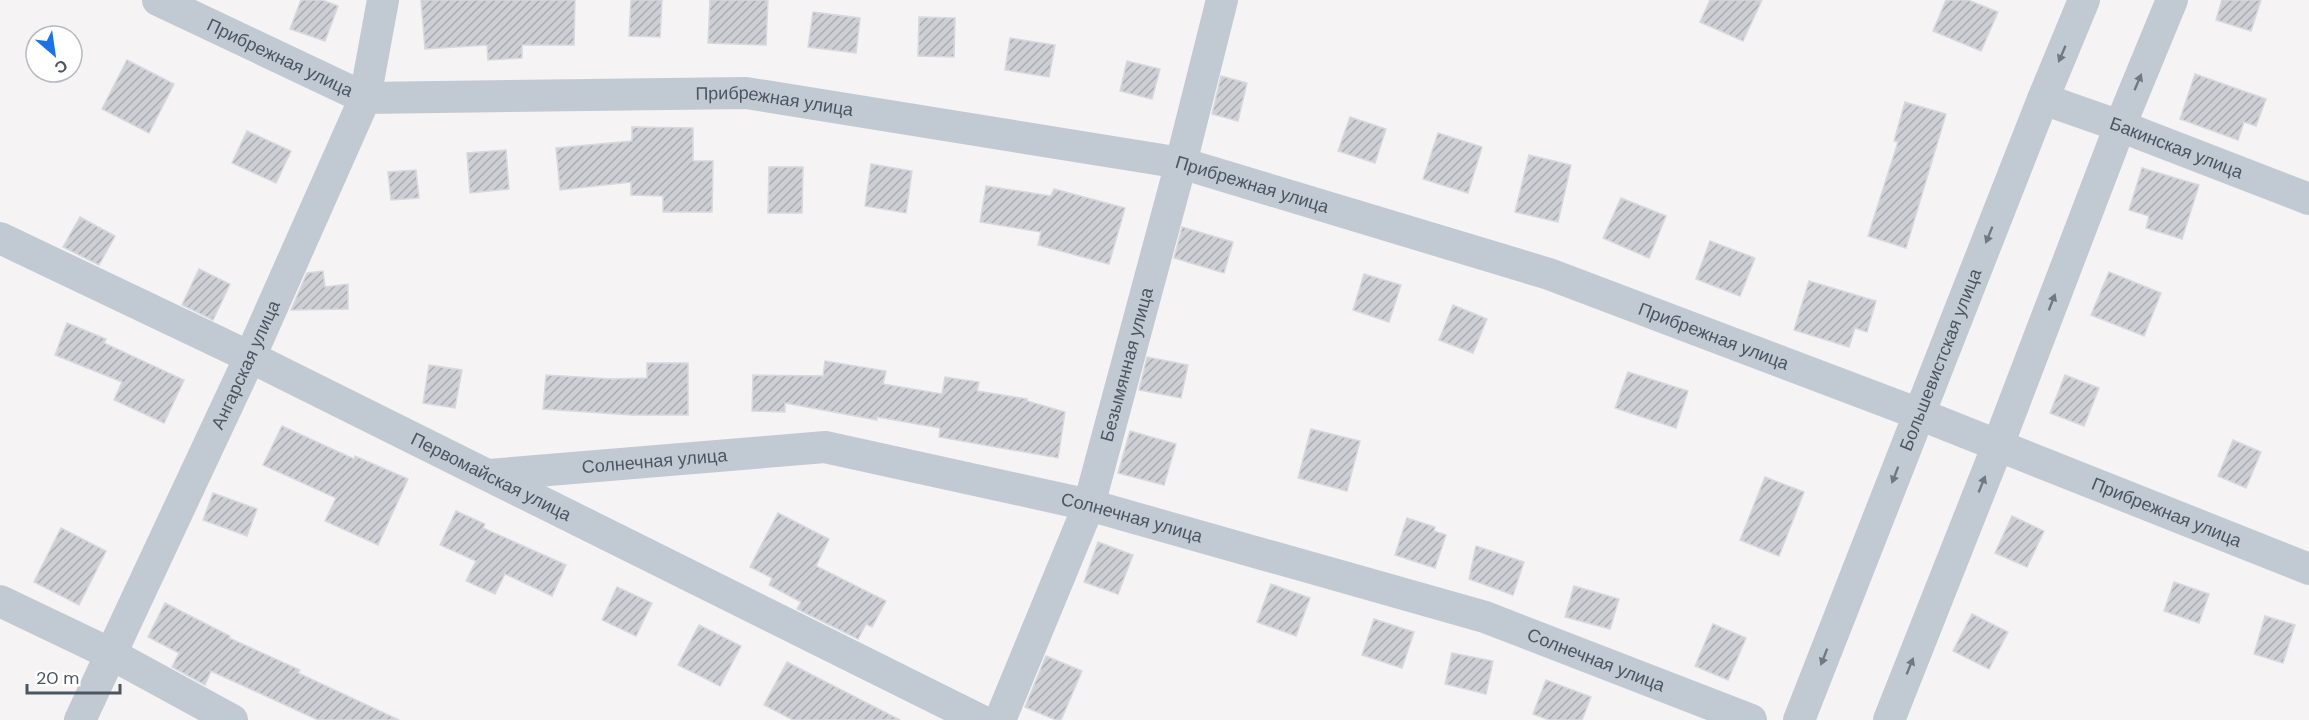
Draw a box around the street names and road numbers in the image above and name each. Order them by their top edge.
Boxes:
street label: Прибрежная улица [203,13,358,103]
street label: Прибрежная улица [695,81,856,122]
street label: Бакинская улица [2106,111,2247,185]
street label: Прибрежная улица [1172,150,1333,219]
street label: Большевистская улица [1894,264,1987,454]
street label: Безымянная улица [1095,284,1159,444]
street label: Ангарская улица [206,296,286,433]
street label: Прибрежная улица [1635,297,1793,376]
street label: Первомайская улица [407,427,576,527]
street label: Солнечная улица [581,443,729,479]
street label: Прибрежная улица [2088,472,2246,553]
street label: Солнечная улица [1059,487,1206,549]
street label: Солнечная улица [1524,622,1669,698]

